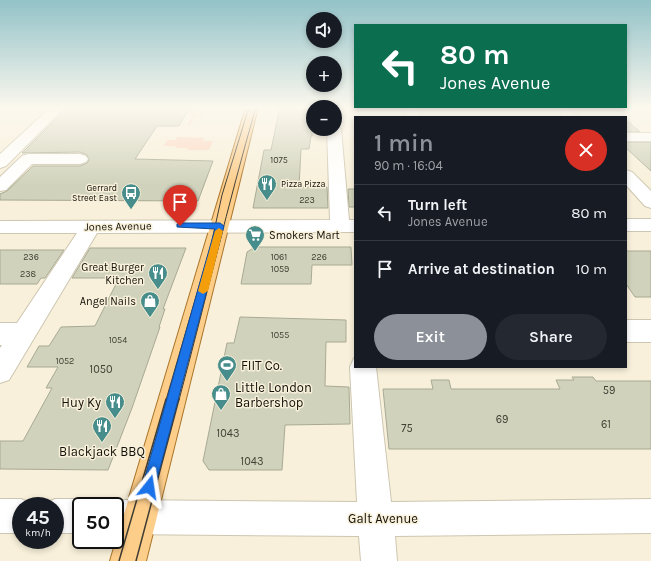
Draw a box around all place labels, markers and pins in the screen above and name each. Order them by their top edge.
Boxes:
restaurant icon: Pizza Pizza [256,173,278,201]
place label: Pizza Pizza [281,179,326,189]
bus stop icon: Gerrard Street East [120,182,142,210]
place label: Gerrard Street East [72,183,118,203]
pin [163,185,197,226]
supermarket icon: Smokers Mart [244,224,266,252]
place label: Smokers Mart [269,229,340,242]
place label: Great Burger Kitchen [81,261,144,287]
restaurant icon: Great Burger Kitchen [147,262,169,290]
shop icon: Angel Nails [139,290,161,318]
place label: Angel Nails [80,295,136,308]
sports icon: FIIT Co. [216,354,238,382]
place label: FIIT Co. [241,358,282,373]
place label: Little London Barbershop [235,380,312,410]
shop icon: Little London Barbershop [210,383,232,411]
restaurant icon: Huy Ky [104,391,126,419]
place label: Huy Ky [61,395,101,410]
restaurant icon: Blackjack BBQ [91,415,113,443]
place label: Blackjack BBQ [59,444,145,459]

